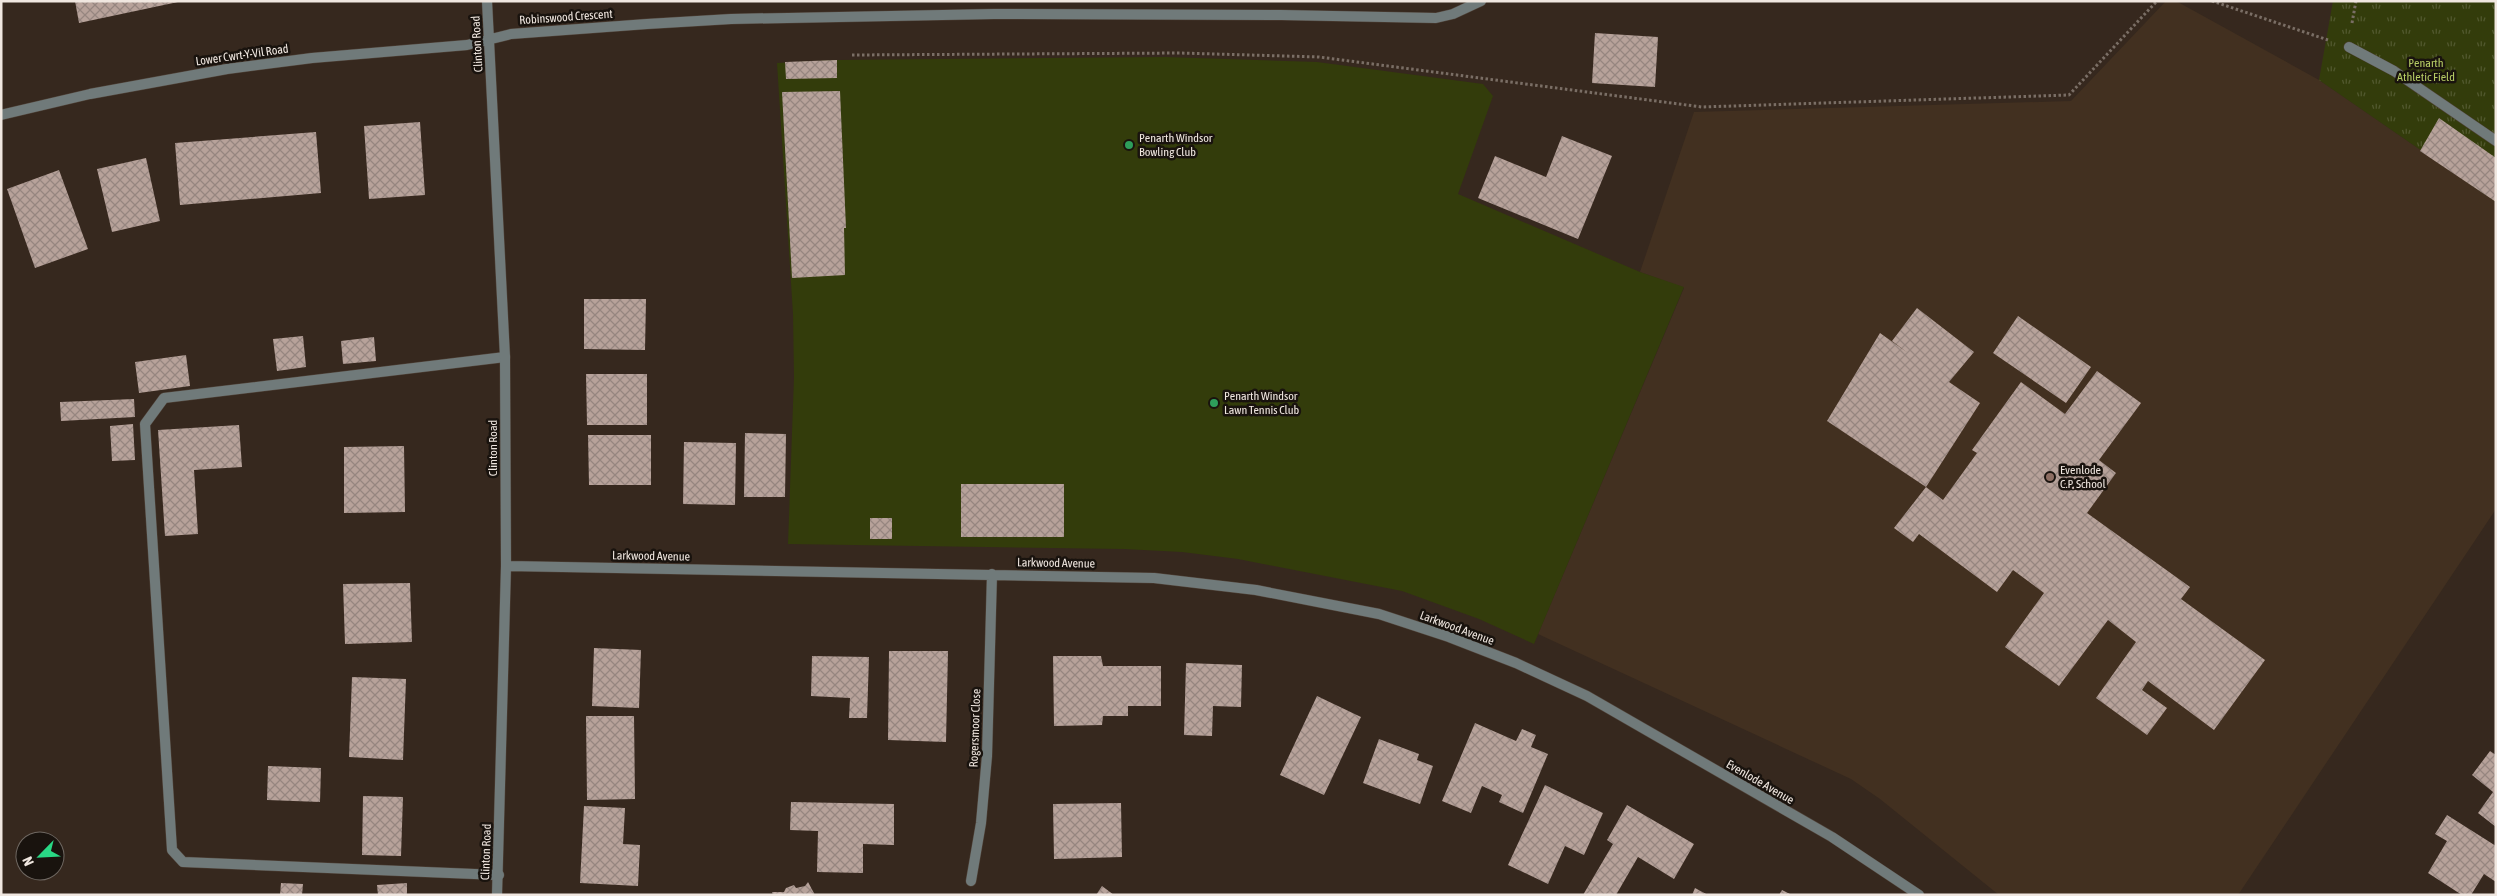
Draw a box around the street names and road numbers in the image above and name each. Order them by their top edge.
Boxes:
street label: Robinswood Crescent [519,7,614,27]
street label: Clinton Road [469,15,485,73]
street label: Lower Cwrt-Y-Vil Road [195,42,289,68]
street label: Clinton Road [486,420,500,476]
street label: Larkwood Avenue [612,548,690,564]
street label: Larkwood Avenue [1017,555,1095,571]
street label: Larkwood Avenue [1418,608,1496,648]
street label: Rogersmoor Close [967,688,983,768]
street label: Evenlode Avenue [1724,757,1796,807]
street label: Clinton Road [478,824,494,880]

